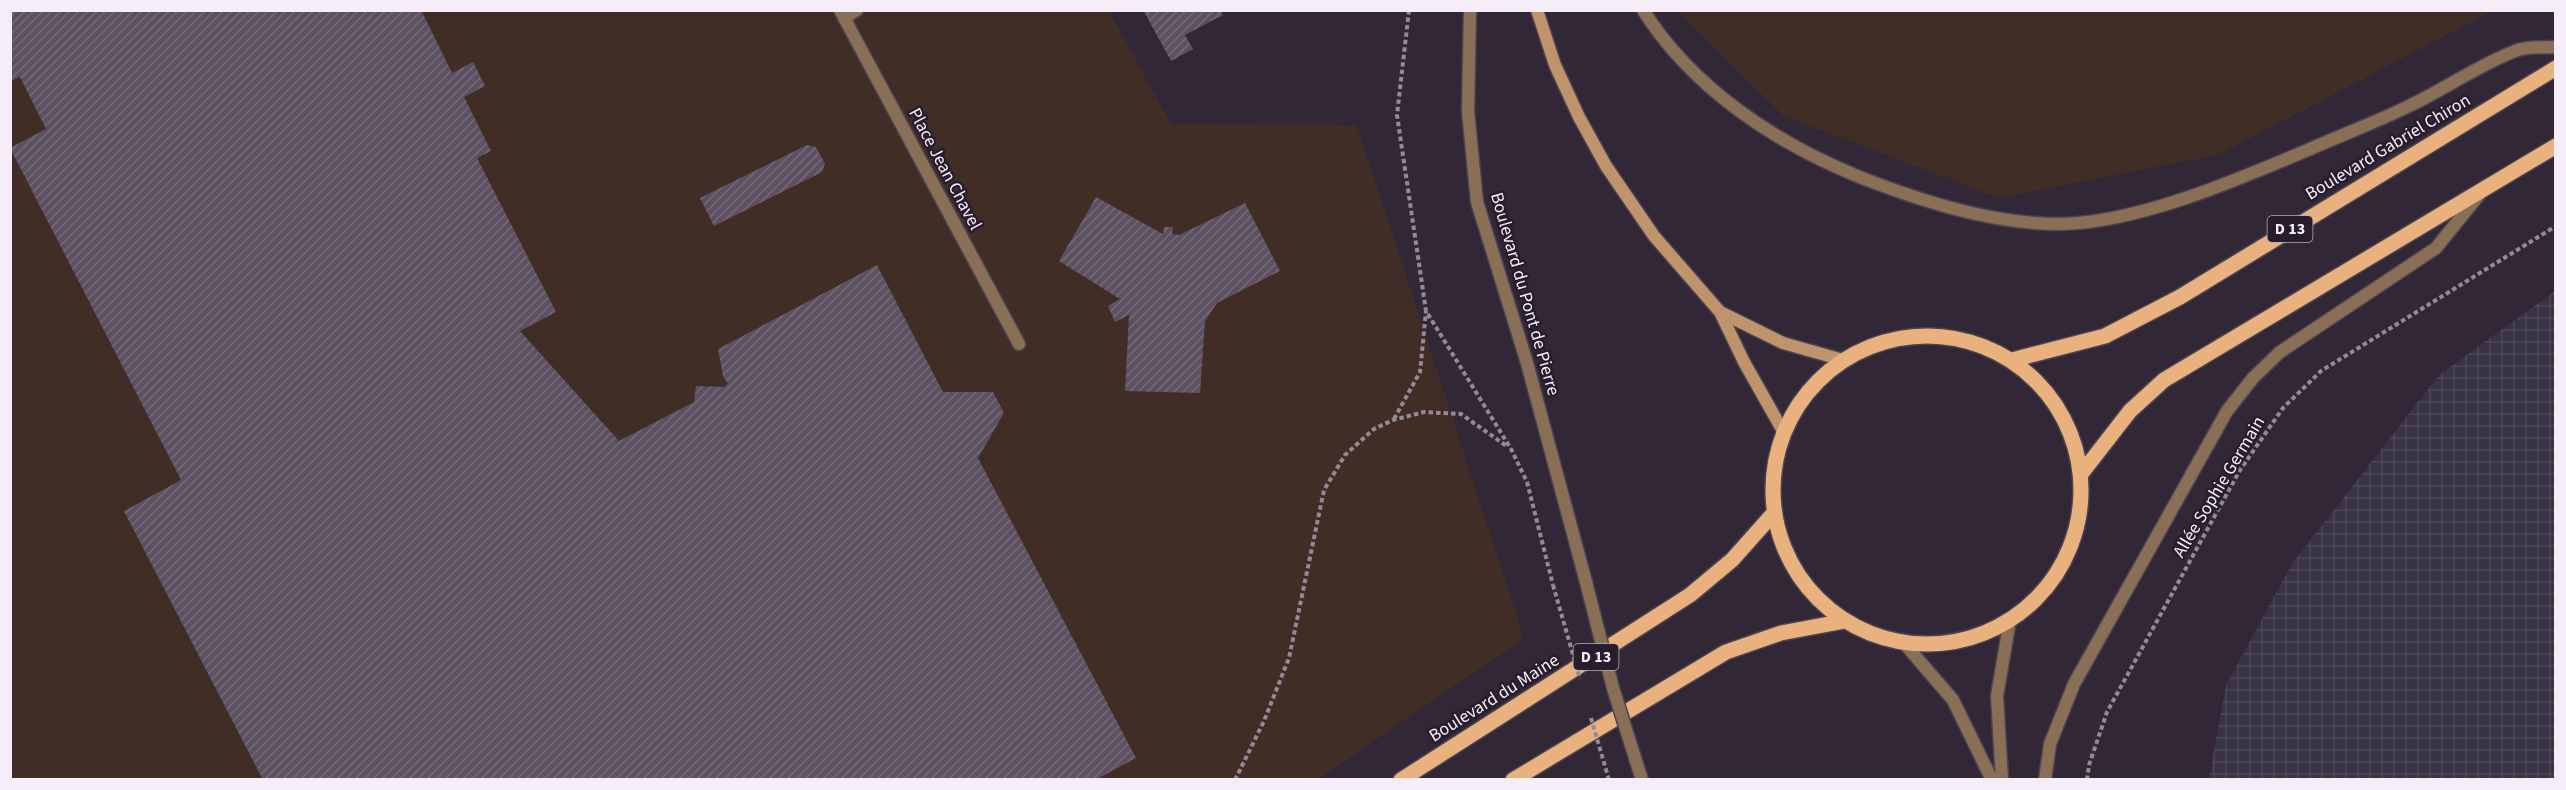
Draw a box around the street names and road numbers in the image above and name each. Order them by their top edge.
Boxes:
street label: Boulevard Gabriel Chiron [2301,88,2475,206]
street label: Place Jean Chavel [902,104,988,234]
street label: Boulevard du Pont de Pierre [1484,190,1566,399]
road number: D 13 [2268,216,2312,242]
street label: Allée Sophie Germain [2167,412,2271,562]
road number: D 13 [1574,644,1618,670]
street label: Boulevard du Maine [1424,648,1564,748]

